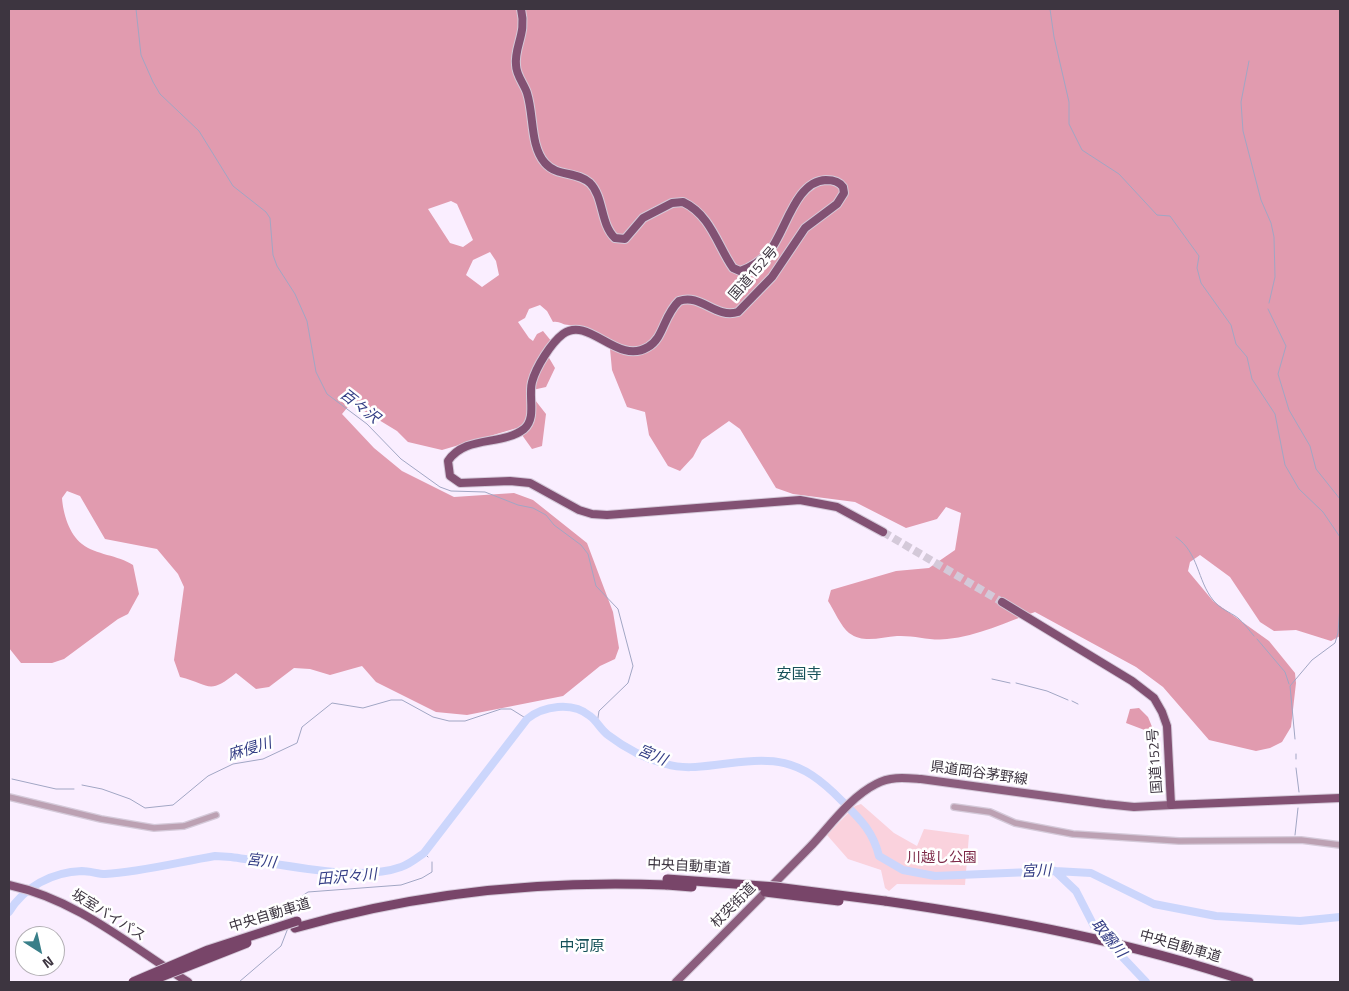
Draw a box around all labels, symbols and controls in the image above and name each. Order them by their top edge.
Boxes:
street label: 国道152号 [726,244,782,304]
water label: 百々沢 [336,386,382,428]
district label: 安国寺 [777,666,821,684]
street label: 国道152号 [1145,728,1167,794]
water label: 麻侵川 [226,735,274,765]
water label: 宮川 [635,742,669,770]
street label: 県道岡谷茅野線 [929,759,1029,789]
water label: 宮川 [245,851,277,873]
park label: 川越し公園 [907,851,977,867]
street label: 中央自動車道 [647,856,731,878]
water label: 宮川 [1021,862,1051,882]
water label: 田沢々川 [316,866,378,890]
street label: 杖突街道 [708,880,760,932]
street label: 坂室バイパス [68,887,148,945]
street label: 中央自動車道 [227,896,313,936]
water label: 取飜川 [1087,916,1129,962]
north arrow [15,926,65,976]
street label: 中央自動車道 [1137,927,1223,967]
district label: 中河原 [560,938,604,956]
text: N [38,951,58,974]

